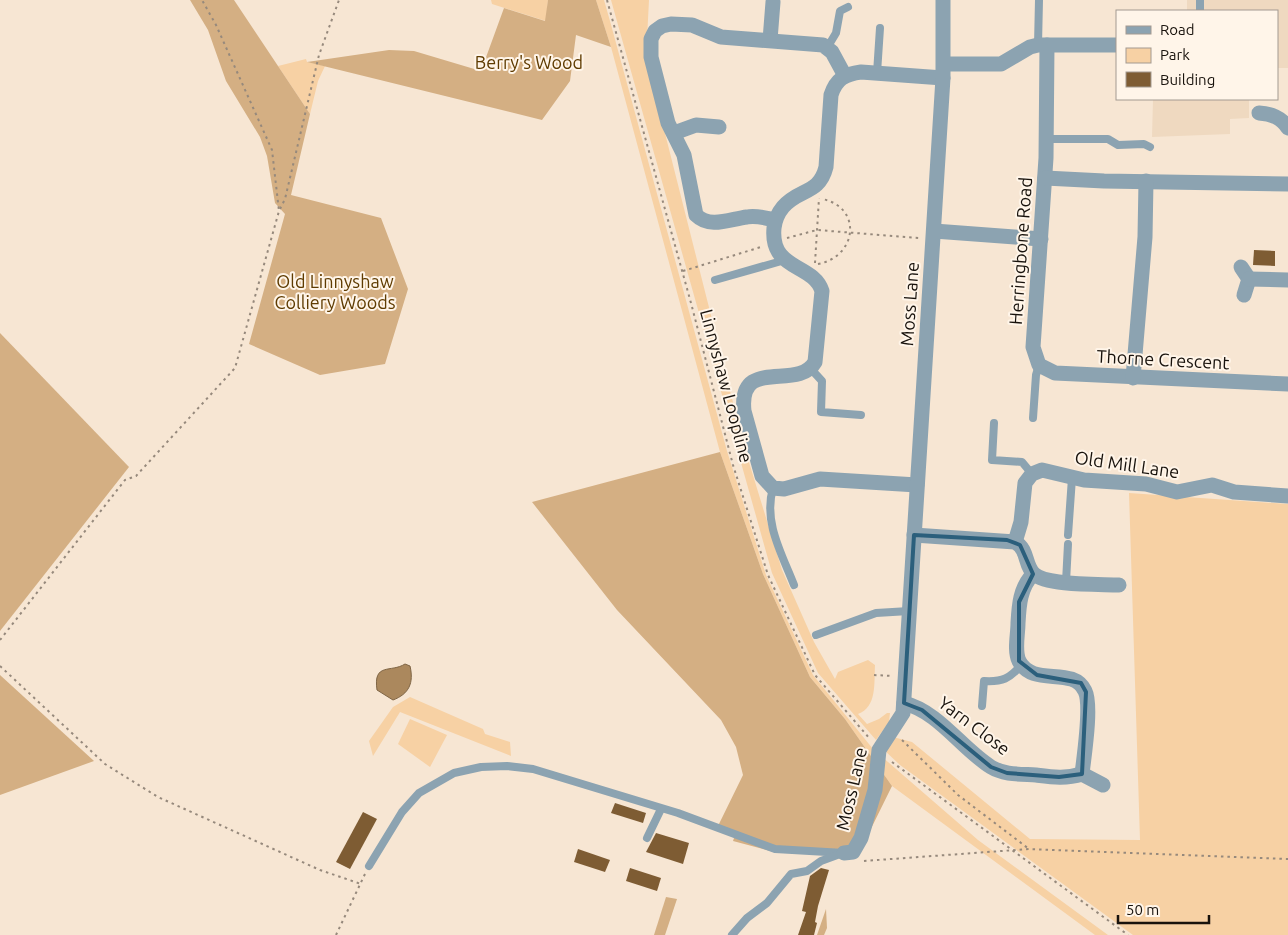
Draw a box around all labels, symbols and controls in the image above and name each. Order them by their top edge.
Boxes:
legend [1116,10,1278,100]
text: Road [1160,21,1195,38]
text: Park [1160,46,1190,63]
park label: Berry's Wood [475,52,583,72]
text: Building [1160,71,1215,88]
street label: Herringbone Road [1005,176,1035,325]
street label: Moss Lane [896,261,922,347]
park label: Old Linnyshaw Colliery Woods [274,271,396,312]
street label: Linnyshaw Loopline [697,307,757,465]
street label: Thorne Crescent [1096,346,1230,372]
street label: Old Mill Lane [1073,447,1181,481]
street label: Yarn Close [935,692,1014,759]
street label: Moss Lane [832,745,870,832]
scale bar [1118,892,1209,924]
text: 50 m [1126,901,1159,918]

